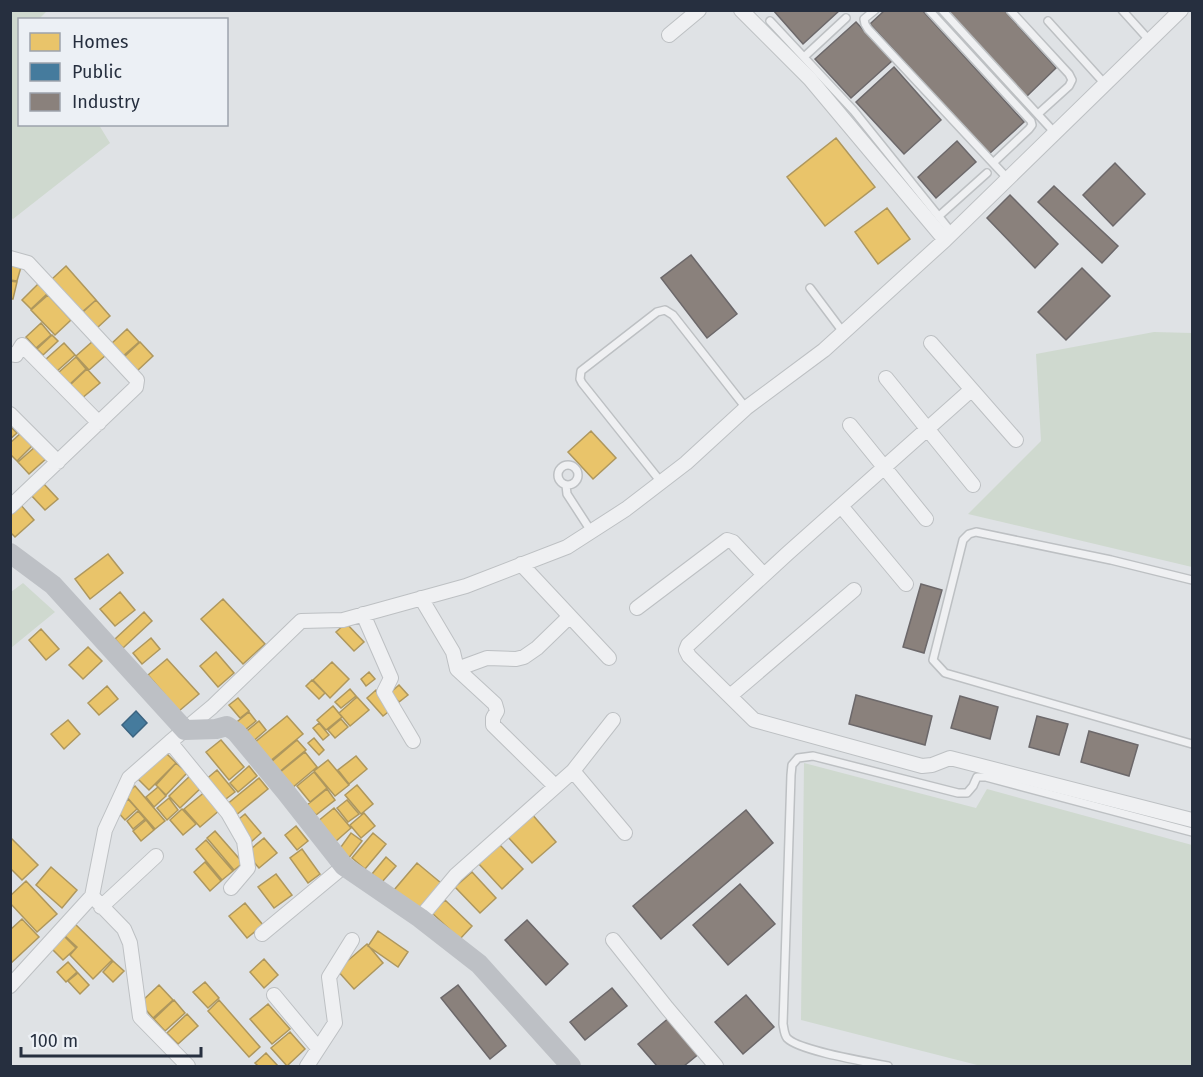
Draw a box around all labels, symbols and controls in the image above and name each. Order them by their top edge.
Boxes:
legend [18,18,228,126]
text: Homes [72,31,128,53]
text: Public [72,61,122,83]
text: Industry [72,91,140,113]
scale bar [21,1020,201,1058]
text: 100 m [30,1030,78,1052]

